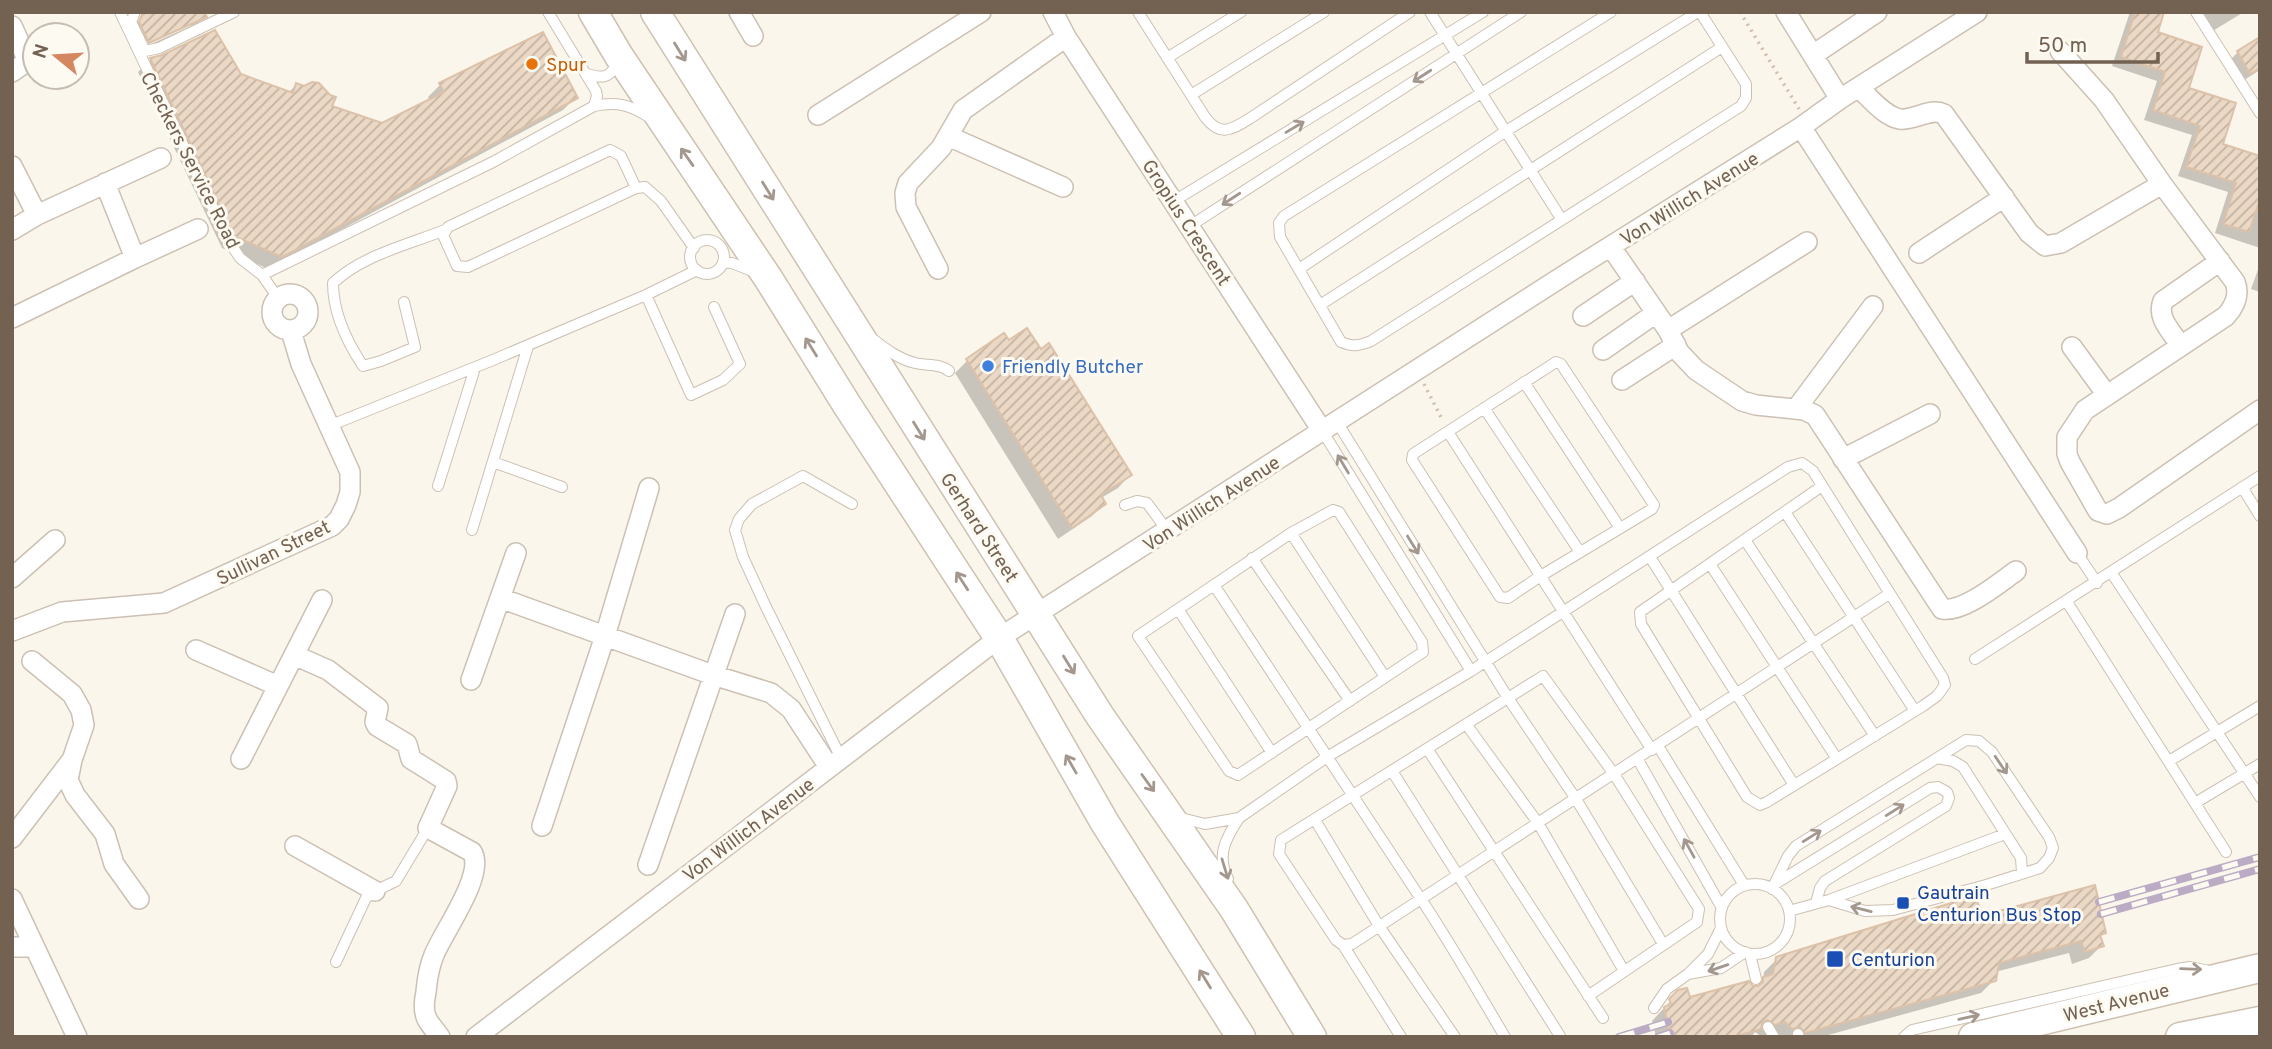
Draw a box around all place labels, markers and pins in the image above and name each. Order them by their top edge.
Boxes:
place label: Spur [546,54,587,78]
marker: Spur [524,56,540,72]
place label: Friendly Butcher [1002,356,1144,380]
marker: Friendly Butcher [980,358,996,374]
place label: Gautrain Centurion Bus Stop [1917,882,2082,928]
marker: Gautrain Centurion Bus Stop [1895,895,1911,911]
marker: Centurion [1825,949,1845,969]
place label: Centurion [1851,949,1935,973]

